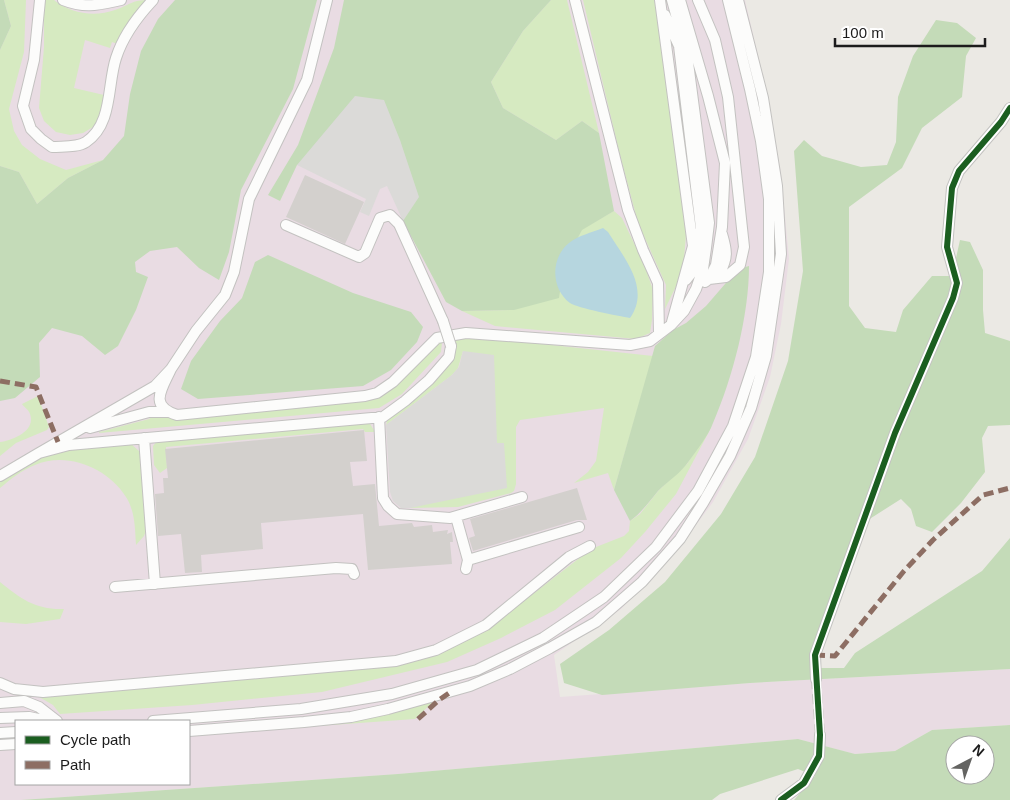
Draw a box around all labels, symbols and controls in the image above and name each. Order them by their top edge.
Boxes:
scale bar [835,15,985,47]
text: 100 m [842,24,884,41]
legend [15,720,190,785]
text: Cycle path [60,731,131,748]
north arrow [945,735,995,785]
text: N [969,741,988,760]
text: Path [60,756,91,773]

